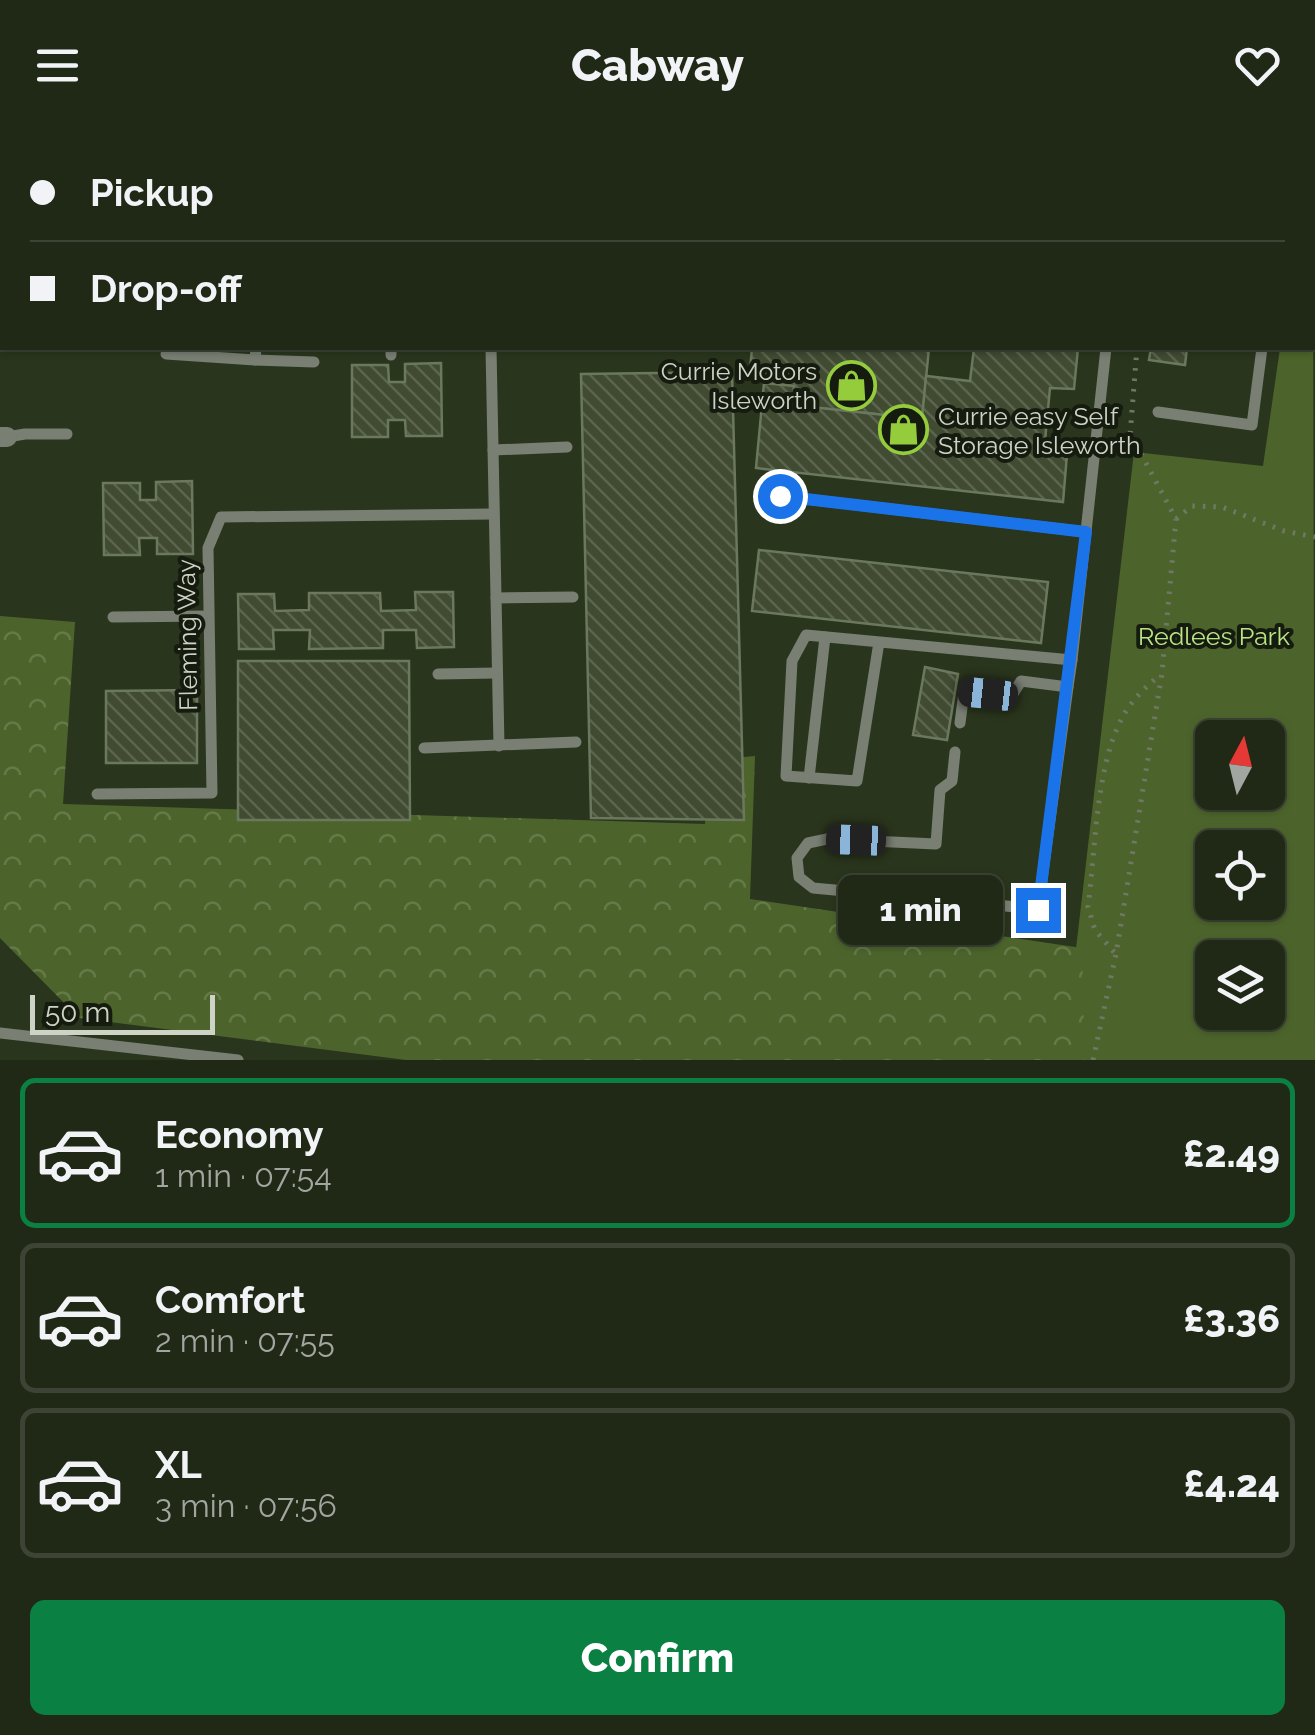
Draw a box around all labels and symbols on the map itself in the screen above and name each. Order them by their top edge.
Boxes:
place label: Currie Motors Isleworth [661,356,817,415]
shop icon: Currie Motors Isleworth [826,359,878,411]
place label: Currie easy Self Storage Isleworth [938,401,1141,460]
shop icon: Currie easy Self Storage Isleworth [877,404,929,456]
route start [758,474,803,519]
street label: Fleming Way [171,558,203,711]
park label: Redlees Park [1138,621,1291,651]
car [957,676,1019,712]
north arrow [1195,720,1285,810]
car [825,824,887,856]
callout: 1 min [838,875,1003,945]
route end [1016,888,1061,933]
scale bar [30,990,215,1034]

